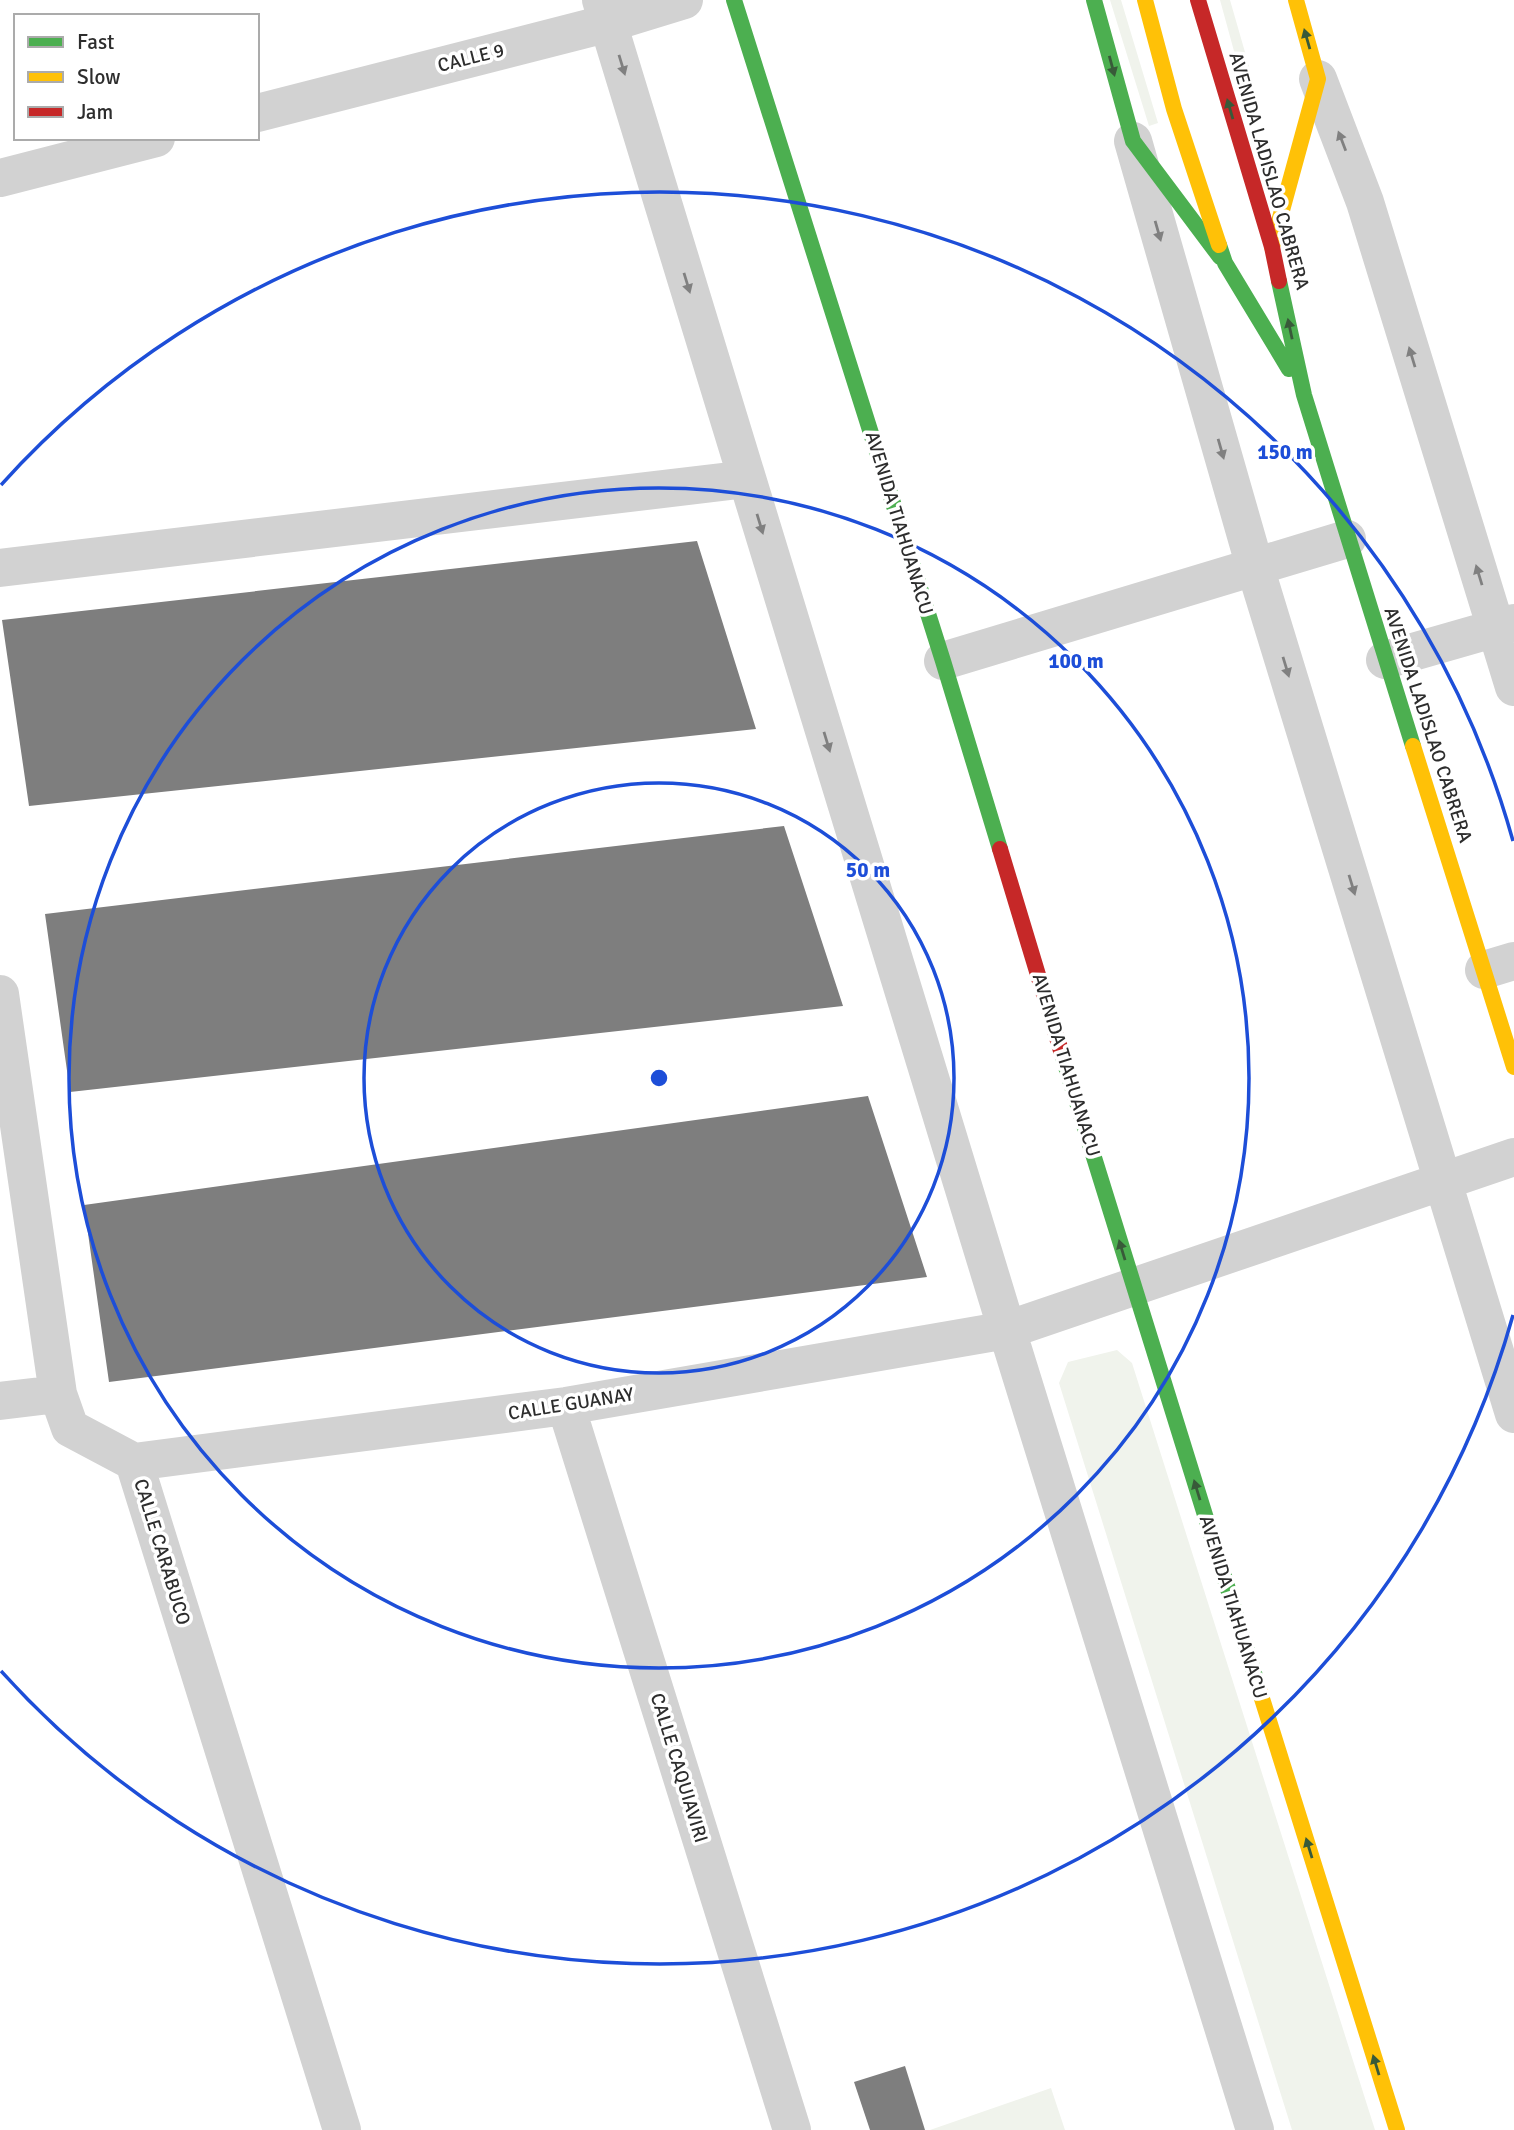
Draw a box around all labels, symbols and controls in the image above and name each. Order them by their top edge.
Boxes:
legend [14,14,259,140]
one-way arrow [1301,28,1312,50]
text: Fast [77,29,114,55]
street label: CALLE 9 [435,38,507,78]
street label: AVENIDA LADISLAO CABRERA [1224,49,1315,293]
one-way arrow [617,55,627,76]
one-way arrow [1107,55,1118,77]
text: Slow [77,64,121,90]
one-way arrow [1225,98,1235,119]
text: Jam [77,99,113,125]
one-way arrow [1336,131,1347,152]
one-way arrow [1154,220,1164,241]
one-way arrow [683,273,693,294]
one-way arrow [1284,318,1295,340]
one-way arrow [1407,347,1417,368]
street label: AVENIDA TIAHUANACU [860,428,938,618]
one-way arrow [1217,439,1227,460]
text: 150 m [1257,439,1313,465]
one-way arrow [756,514,766,535]
one-way arrow [1473,564,1483,585]
street label: AVENIDA LADISLAO CABRERA [1379,604,1478,846]
text: 100 m [1048,648,1104,674]
one-way arrow [1281,657,1291,678]
one-way arrow [822,731,832,752]
text: 50 m [846,857,890,883]
one-way arrow [1347,875,1357,896]
street label: AVENIDA TIAHUANACU [1027,970,1105,1160]
centre of rings [647,1066,671,1090]
one-way arrow [1117,1239,1127,1260]
street label: CALLE GUANAY [507,1382,636,1426]
street label: CALLE CARABUCO [128,1476,196,1628]
one-way arrow [1191,1480,1202,1501]
street label: AVENIDA TIAHUANACU [1194,1512,1272,1702]
street label: CALLE CAQUIAVIRI [645,1690,713,1846]
one-way arrow [1303,1837,1313,1858]
one-way arrow [1371,2054,1381,2075]

